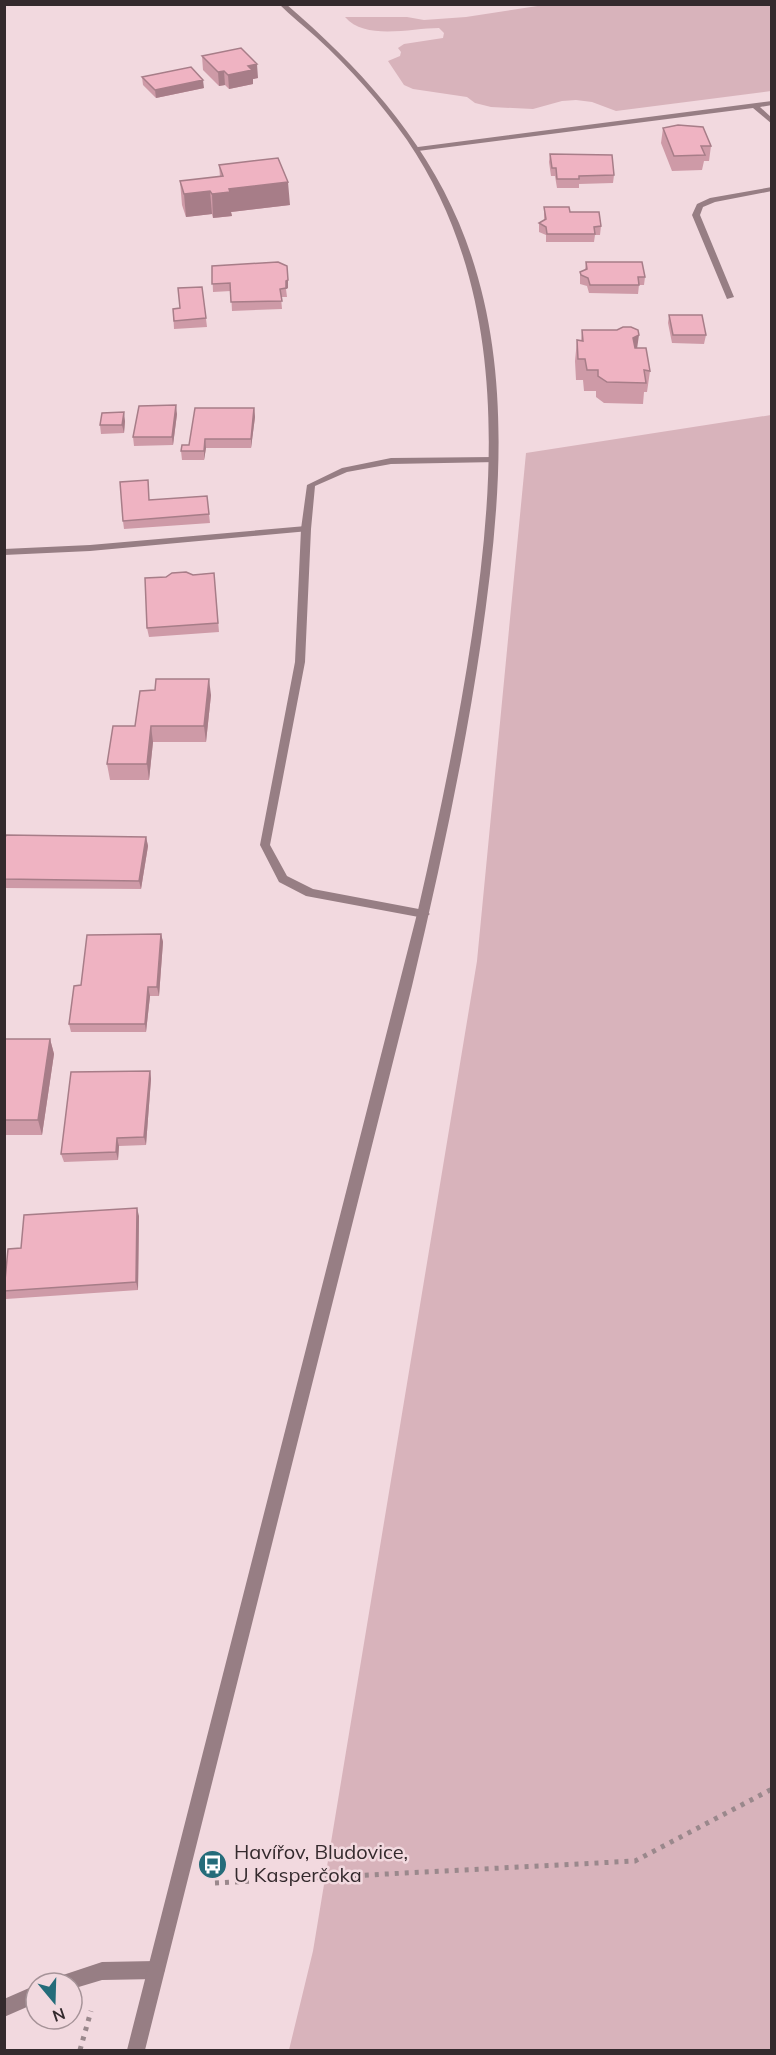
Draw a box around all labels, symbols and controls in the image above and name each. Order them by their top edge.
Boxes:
place label: Havířov, Bludovice, U Kasperčoka [234,1839,408,1887]
bus stop icon: Havířov, Bludovice, U Kasperčoka [197,1848,229,1880]
north arrow [24,1971,84,2031]
text: N [50,2004,68,2027]

